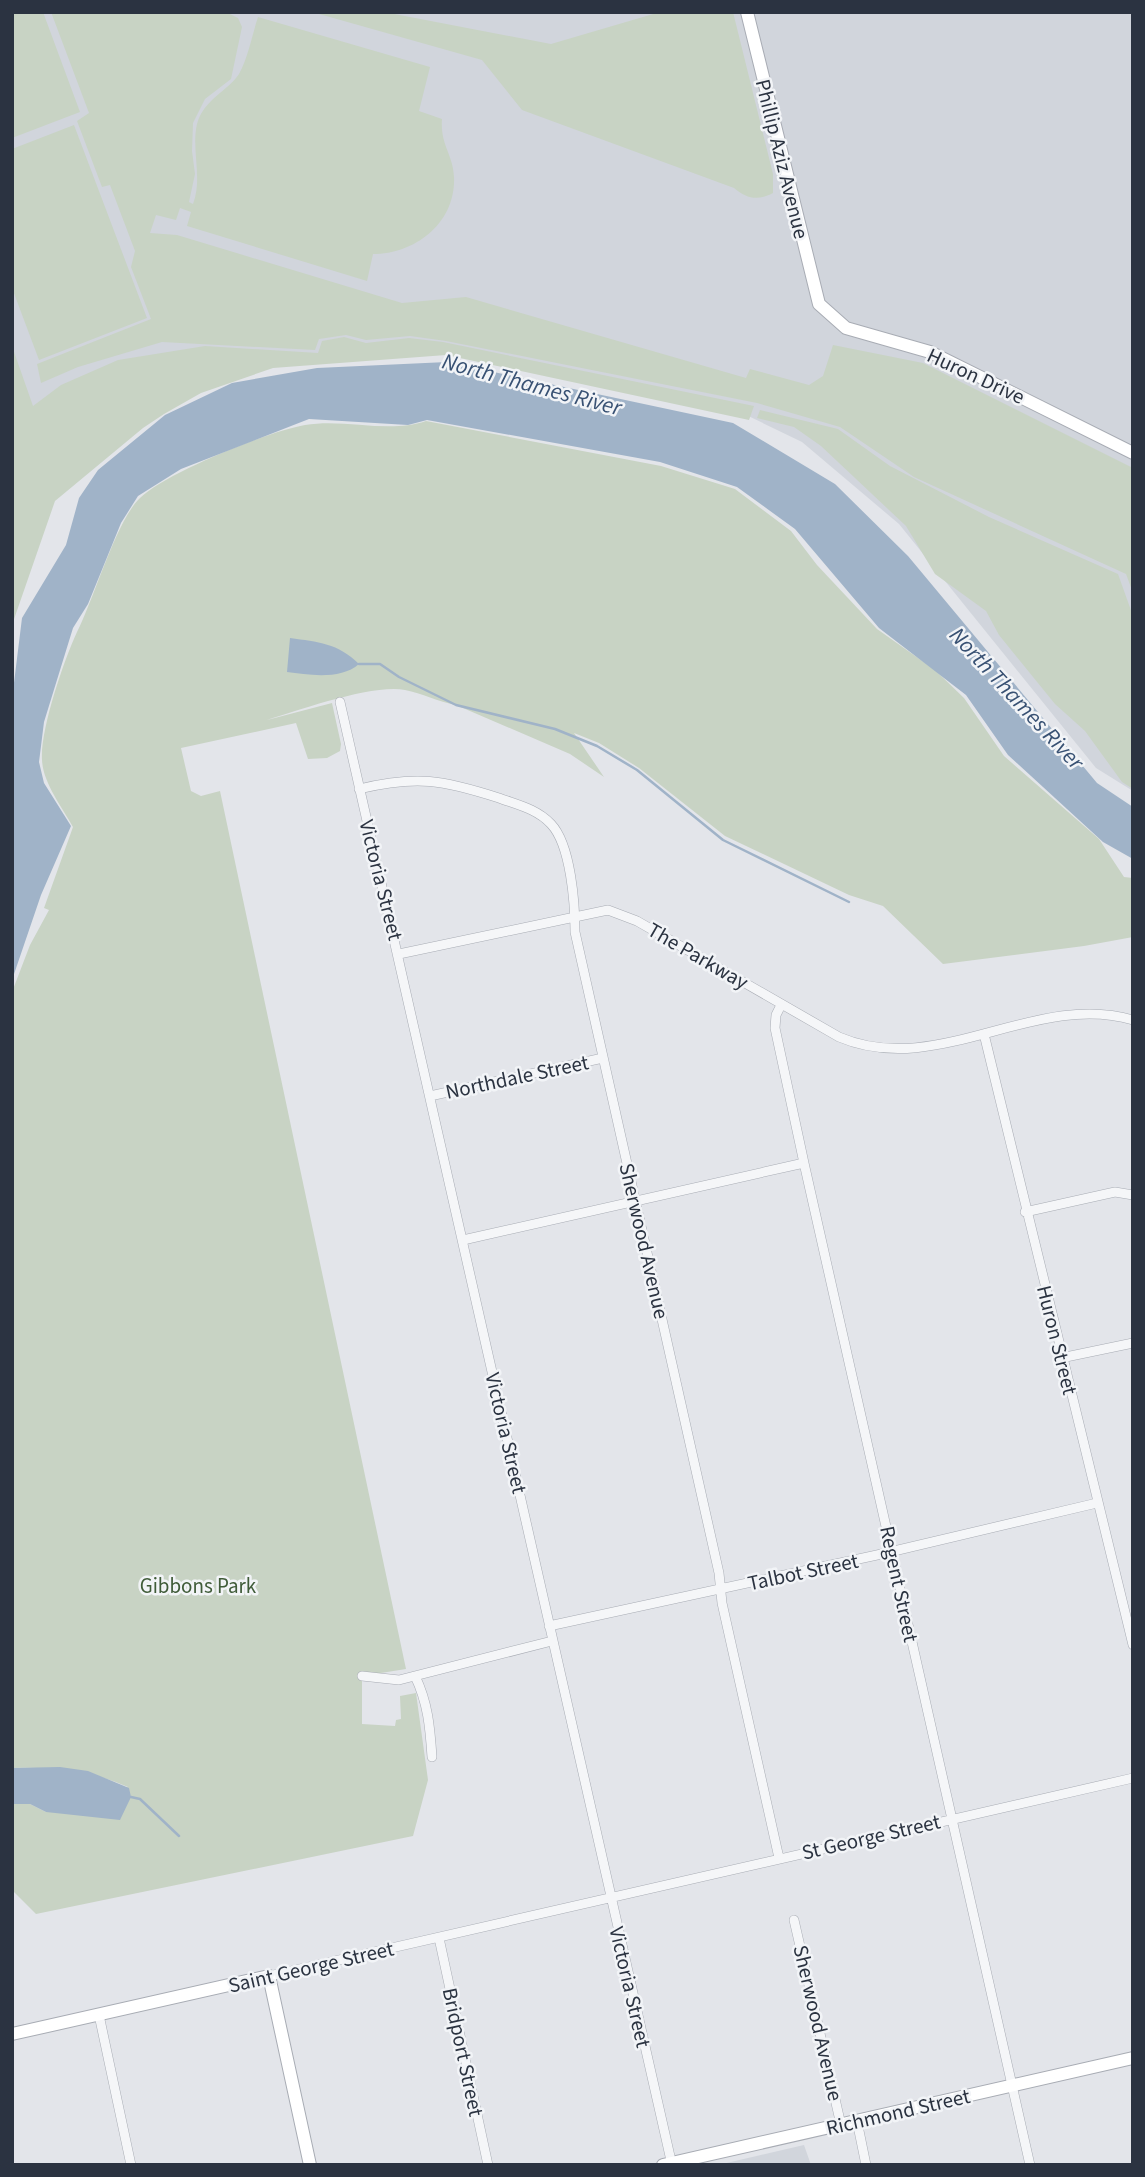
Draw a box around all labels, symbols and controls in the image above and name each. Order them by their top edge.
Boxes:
street label: Phillip Aziz Avenue [748,76,816,242]
street label: Huron Drive [922,340,1030,412]
water label: North Thames River [438,345,626,425]
water label: North Thames River [942,620,1092,778]
street label: Victoria Street [352,817,410,943]
street label: The Parkway [642,915,754,997]
street label: Northdale Street [443,1047,591,1107]
street label: Sherwood Avenue [611,1160,677,1322]
street label: Huron Street [1029,1282,1085,1398]
street label: Victoria Street [478,1370,534,1496]
street label: Regent Street [872,1523,926,1645]
street label: Talbot Street [745,1546,861,1598]
park label: Gibbons Park [140,1571,257,1601]
street label: St George Street [799,1806,943,1868]
street label: Victoria Street [602,1924,658,2050]
street label: Saint George Street [225,1933,397,2001]
street label: Sherwood Avenue [785,1942,851,2104]
street label: Bridport Street [435,1985,491,2119]
street label: Richmond Street [823,2081,973,2143]

